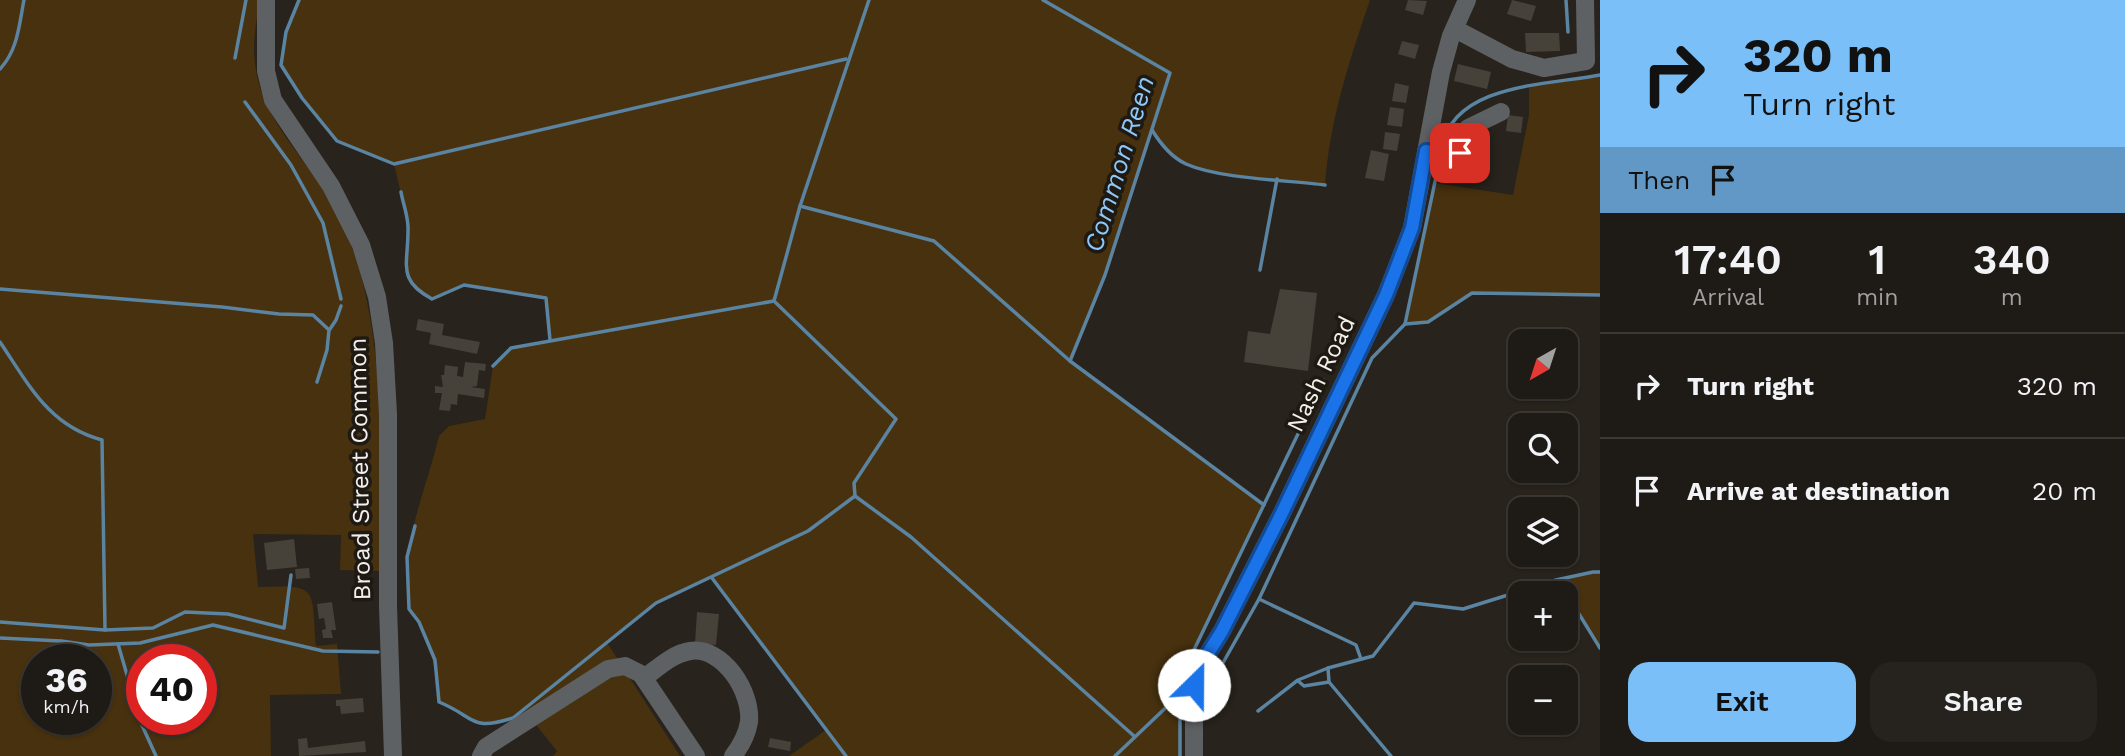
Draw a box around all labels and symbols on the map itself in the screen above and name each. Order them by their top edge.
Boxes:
water label: Common Reen [1078,72,1160,256]
pin [1430,123,1490,183]
street label: Nash Road [1281,312,1361,436]
north arrow [1508,329,1578,399]
street label: Broad Street Common [344,337,376,601]
speed limit sign: 40 [126,644,217,735]
position arrow [1157,648,1231,722]

